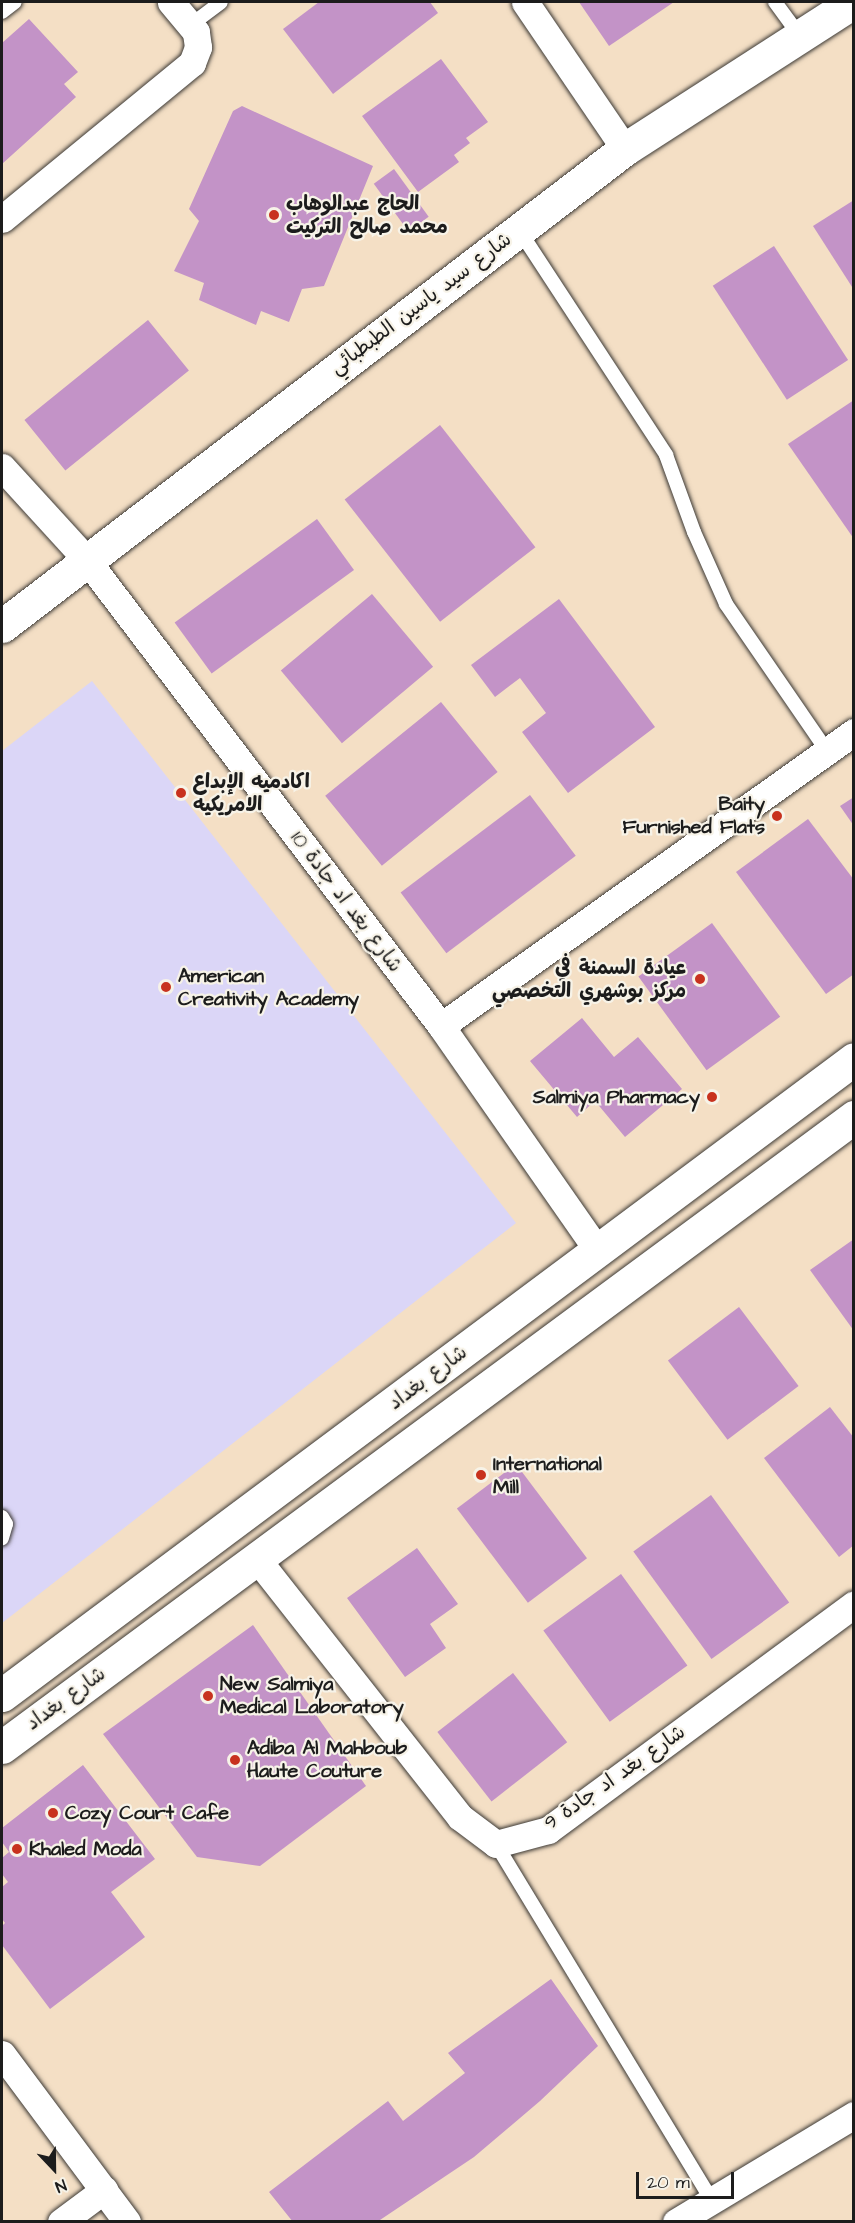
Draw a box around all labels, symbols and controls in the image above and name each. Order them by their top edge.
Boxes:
place label: الحاج عبدالوهاب محمد صالح التركيت [286,192,448,239]
marker: الحاج عبدالوهاب محمد صالح التركيت [267,208,281,222]
street label: شارع سيد ياسين الطبطبائي [325,228,517,380]
place label: اكادميه الإبداع الامريكيه [193,770,310,817]
marker: اكادميه الإبداع الامريكيه [174,786,188,800]
place label: Baity Furnished Flats [623,792,765,839]
marker: Baity Furnished Flats [770,809,784,823]
street label: شارع بغد اد جادة 10 [285,827,407,977]
place label: عيادة السمنة في مركز بوشهري التخصصي [492,956,686,1003]
place label: American Creativity Academy [178,964,359,1011]
marker: عيادة السمنة في مركز بوشهري التخصصي [691,970,709,988]
marker: American Creativity Academy [159,980,173,994]
place label: Salmiya Pharmacy [533,1085,700,1109]
marker: Salmiya Pharmacy [705,1090,719,1104]
street label: شارع بغداد [384,1341,472,1415]
place label: International Mill [493,1452,602,1499]
marker: International Mill [474,1468,488,1482]
street label: شارع بغداد [22,1662,110,1736]
place label: New Salmiya Medical Laboratory [220,1672,404,1719]
marker: New Salmiya Medical Laboratory [201,1689,215,1703]
street label: شارع بغد اد جادة 9 [540,1720,690,1836]
place label: Adiba Al Mahboub Haute Couture [247,1736,407,1783]
marker: Adiba Al Mahboub Haute Couture [228,1753,242,1767]
place label: Cozy Court Cafe [65,1801,229,1825]
marker: Cozy Court Cafe [46,1806,60,1820]
place label: Khaled Moda [29,1837,142,1861]
marker: Khaled Moda [10,1842,24,1856]
north arrow [24,2139,84,2199]
scale bar [639,2160,736,2198]
text: 20 m [647,2170,690,2195]
text: N [52,2174,70,2198]

